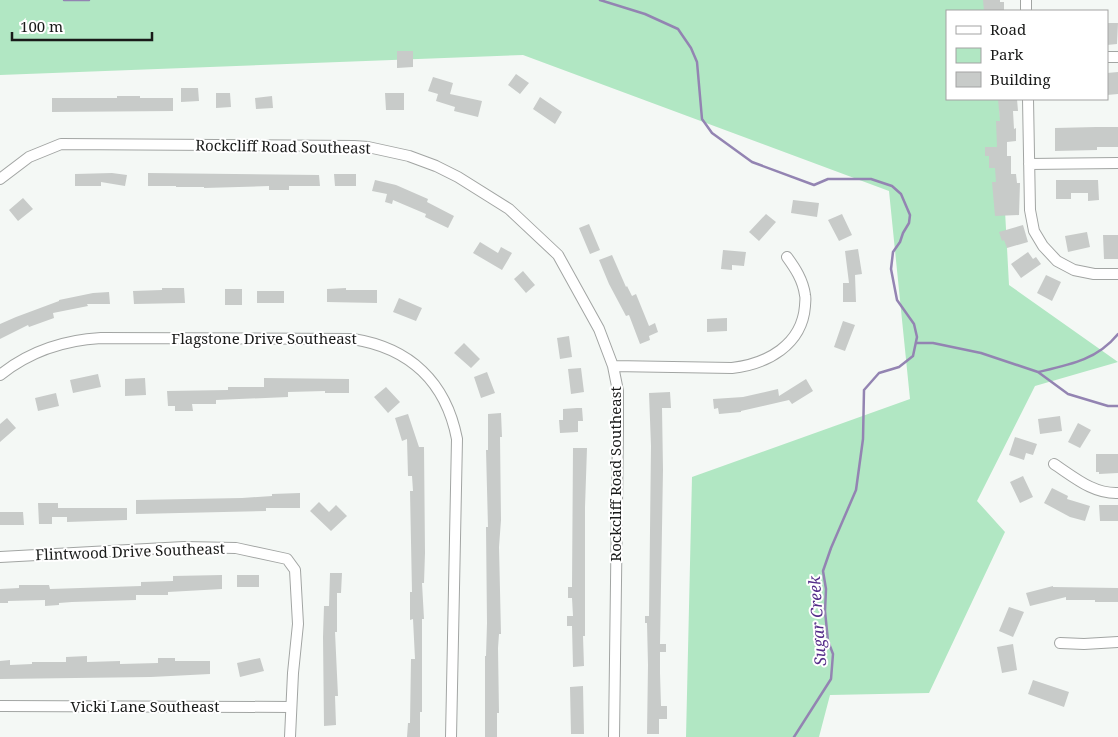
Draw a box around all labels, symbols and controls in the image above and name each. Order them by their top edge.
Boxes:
scale bar [12,10,152,42]
legend [946,10,1108,100]
text: 100 m [20,16,63,36]
text: Road [990,19,1026,39]
text: Park [990,44,1024,64]
text: Building [990,69,1051,89]
street label: Rockcliff Road Southeast [195,134,371,158]
street label: Flagstone Drive Southeast [171,328,357,348]
street label: Rockcliff Road Southeast [605,386,625,562]
street label: Flintwood Drive Southeast [35,538,225,564]
water label: Sugar Creek [803,574,831,667]
street label: Vicki Lane Southeast [71,696,219,716]

